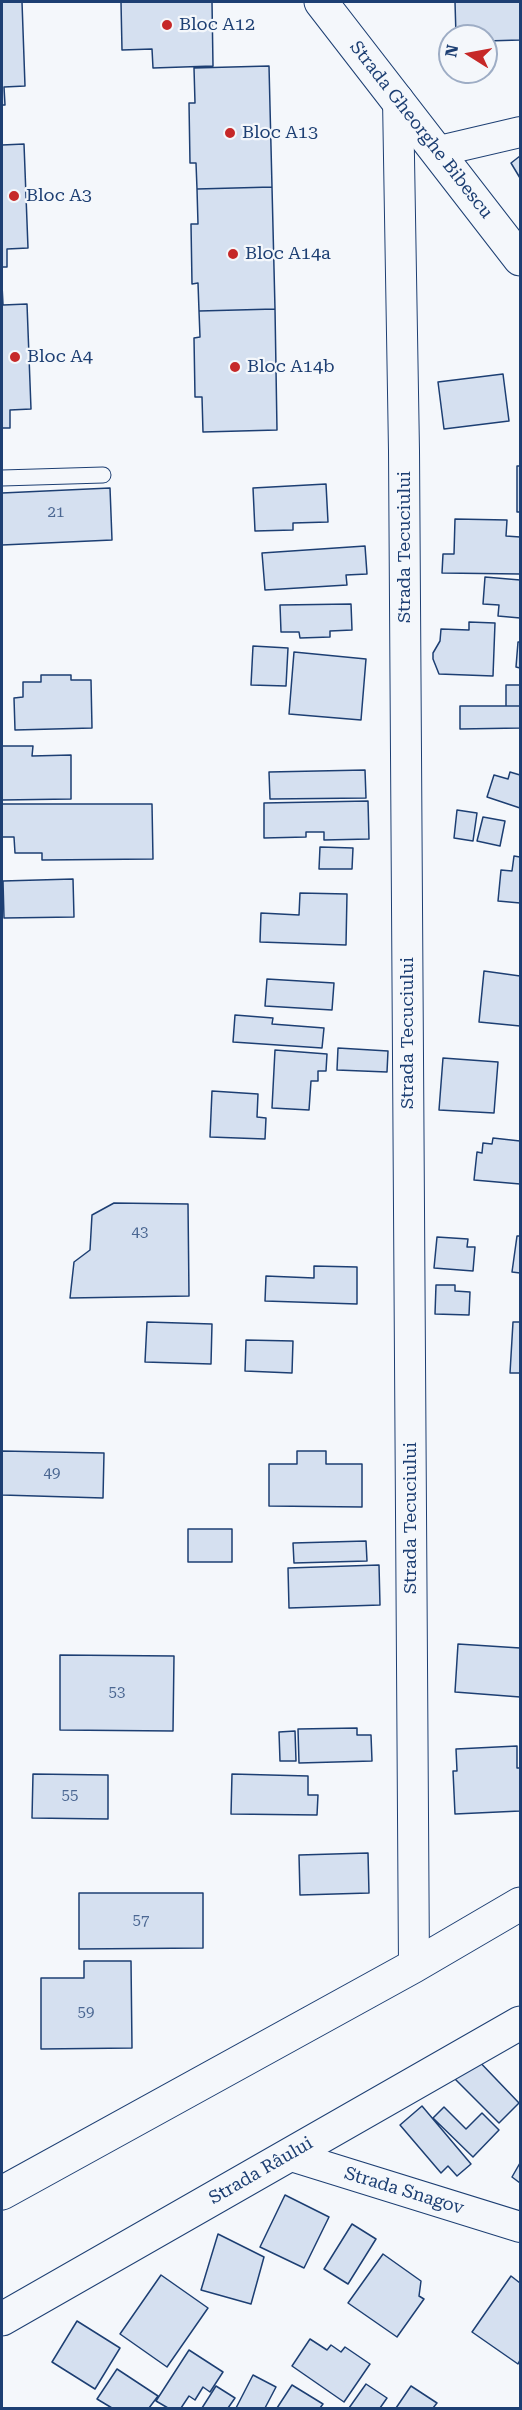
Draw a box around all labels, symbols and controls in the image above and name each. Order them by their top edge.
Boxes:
place label: Bloc A12 [179,14,255,36]
marker: Bloc A12 [160,18,174,32]
north arrow [438,24,498,84]
street label: Strada Gheorghe Bibescu [345,37,497,223]
text: N [441,43,462,59]
place label: Bloc A13 [242,122,318,144]
marker: Bloc A13 [223,126,237,140]
place label: Bloc A3 [26,185,92,207]
marker: Bloc A3 [7,189,21,203]
place label: Bloc A14a [245,243,331,265]
marker: Bloc A14a [226,247,240,261]
place label: Bloc A4 [27,346,93,368]
marker: Bloc A4 [8,350,22,364]
place label: Bloc A14b [247,356,335,378]
marker: Bloc A14b [228,360,242,374]
street label: Strada Tecuciului [394,471,416,623]
house number: 21 [48,504,64,522]
street label: Strada Tecuciului [397,957,419,1109]
house number: 43 [132,1224,148,1242]
street label: Strada Tecuciului [400,1442,422,1594]
house number: 49 [44,1465,60,1483]
house number: 53 [109,1684,125,1702]
house number: 55 [62,1787,78,1805]
house number: 57 [133,1912,149,1930]
house number: 59 [78,2004,94,2022]
street label: Strada Râului [205,2133,317,2209]
street label: Strada Snagov [342,2163,466,2219]

